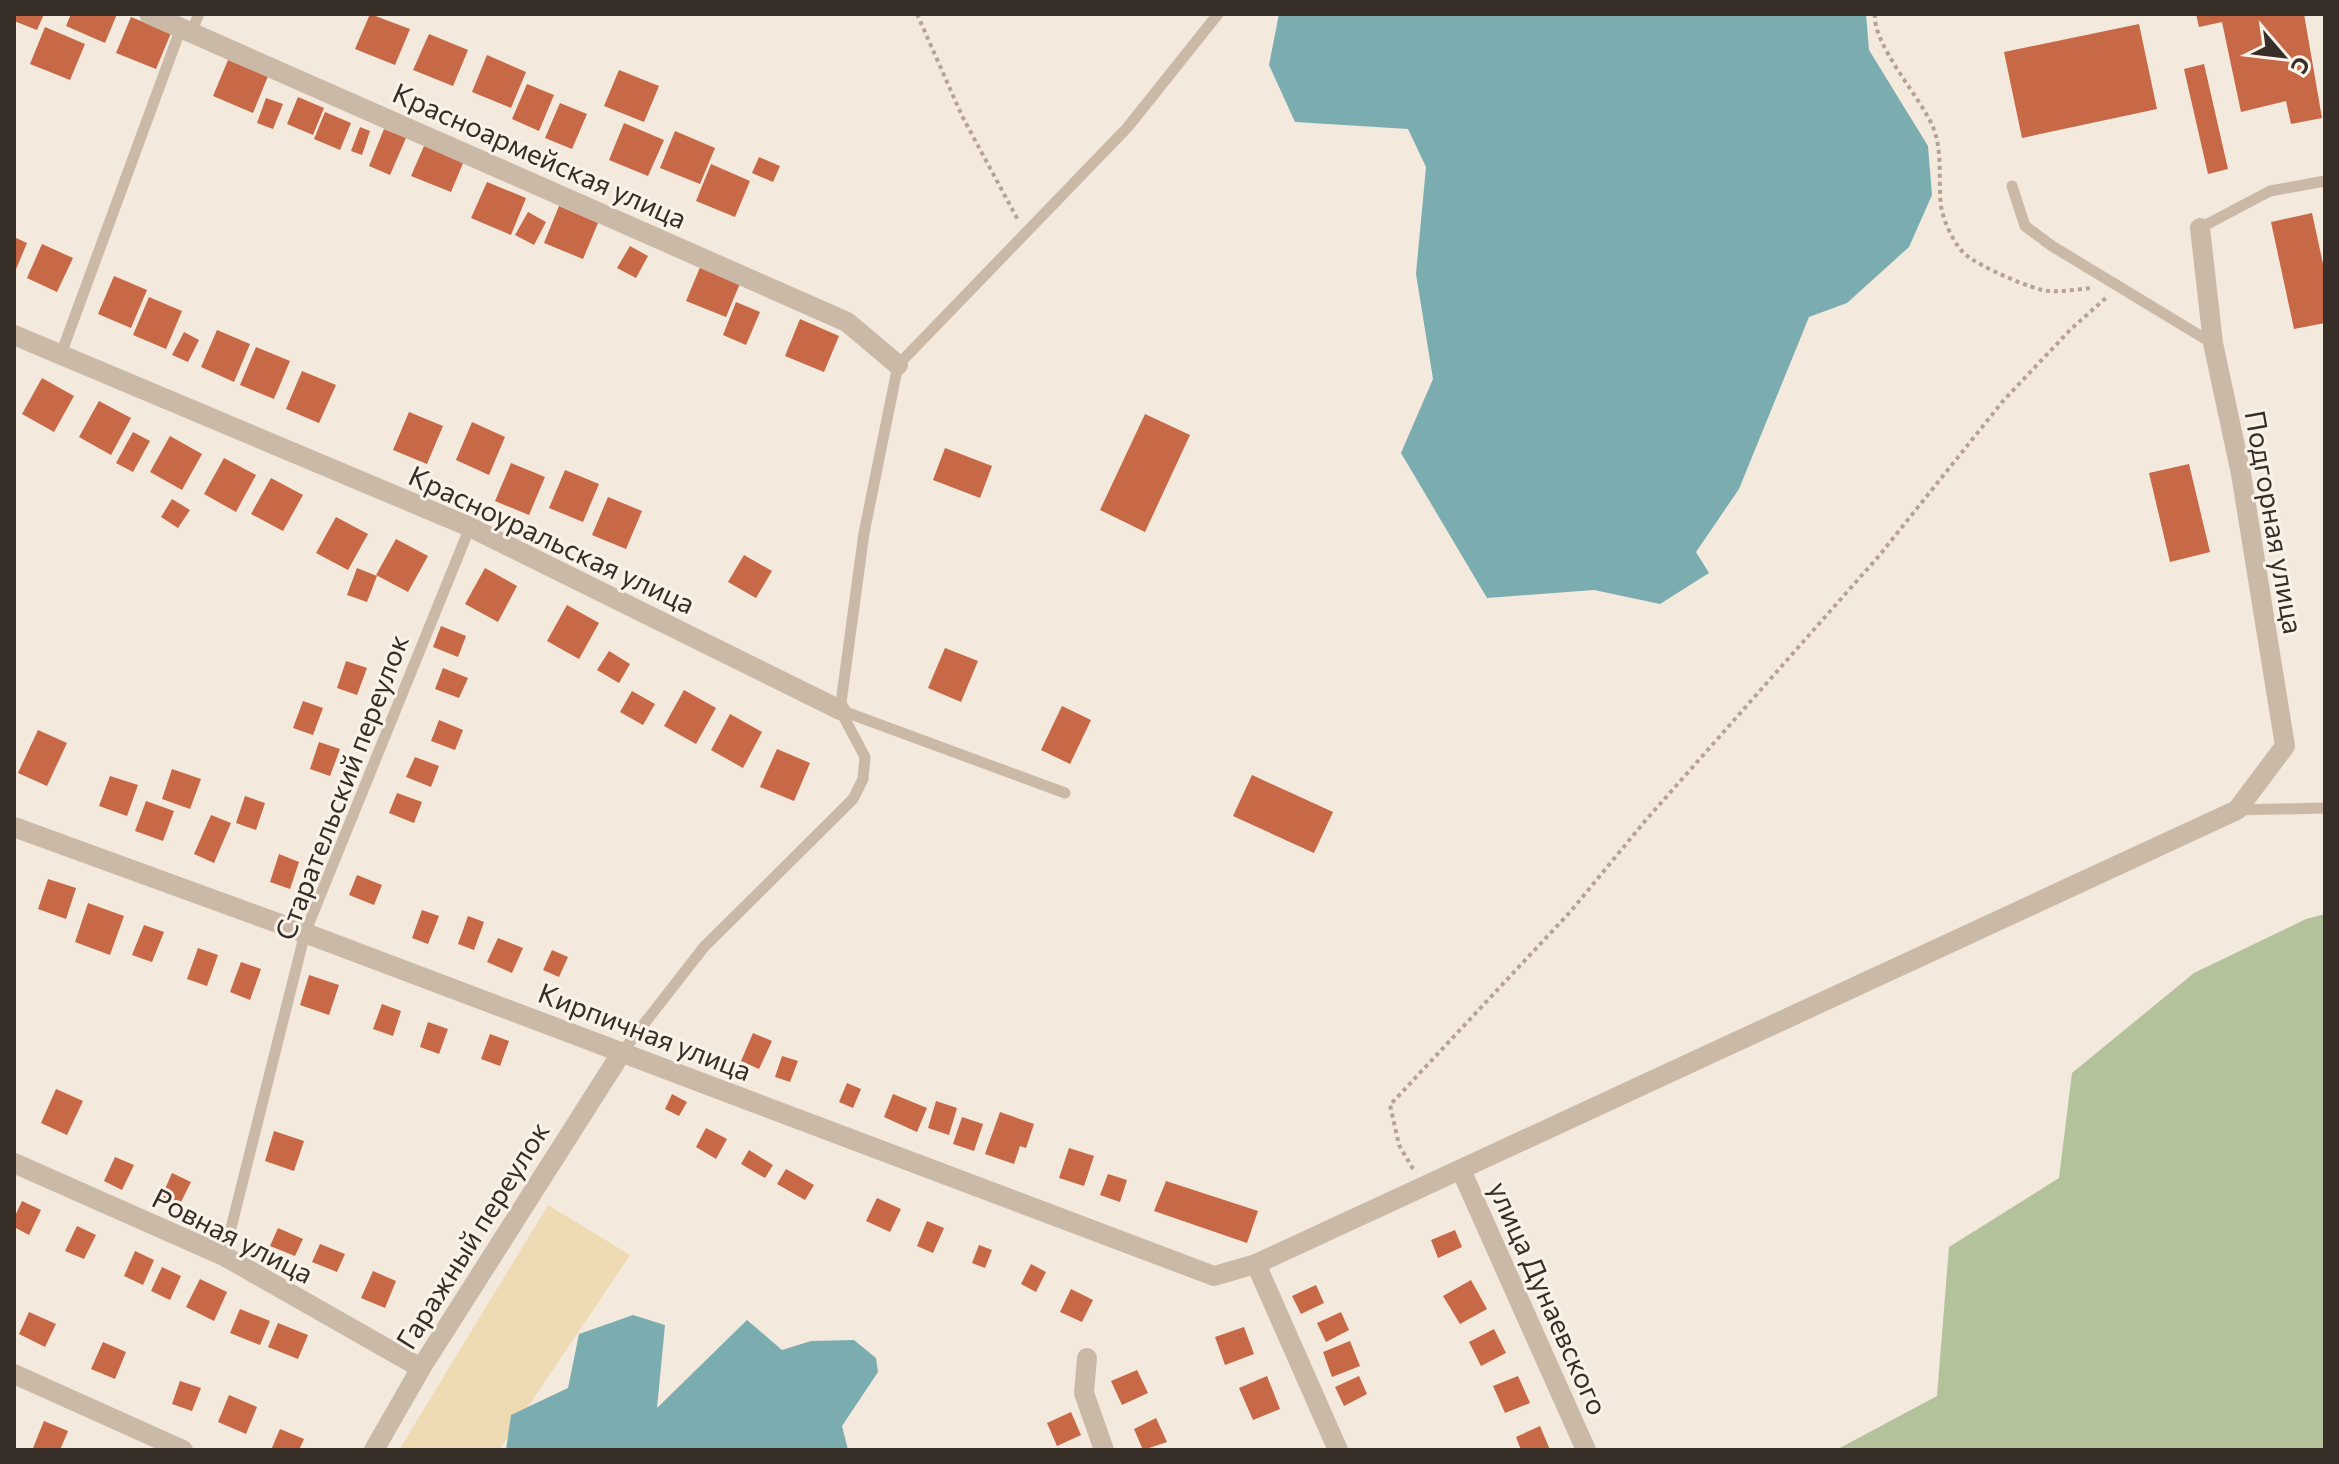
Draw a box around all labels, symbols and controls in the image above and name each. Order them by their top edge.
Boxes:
north arrow [2243,16,2323,96]
text: С [2286,53,2317,79]
street label: Красноармейская улица [388,75,692,235]
street label: Подгорная улица [2239,408,2311,636]
street label: Красноуральская улица [404,458,700,620]
street label: Старательский переулок [267,629,415,945]
street label: Кирпичная улица [534,975,756,1087]
street label: Гаражный переулок [388,1115,556,1355]
street label: улица Дунаевского [1482,1176,1616,1420]
street label: Ровная улица [147,1180,319,1290]

